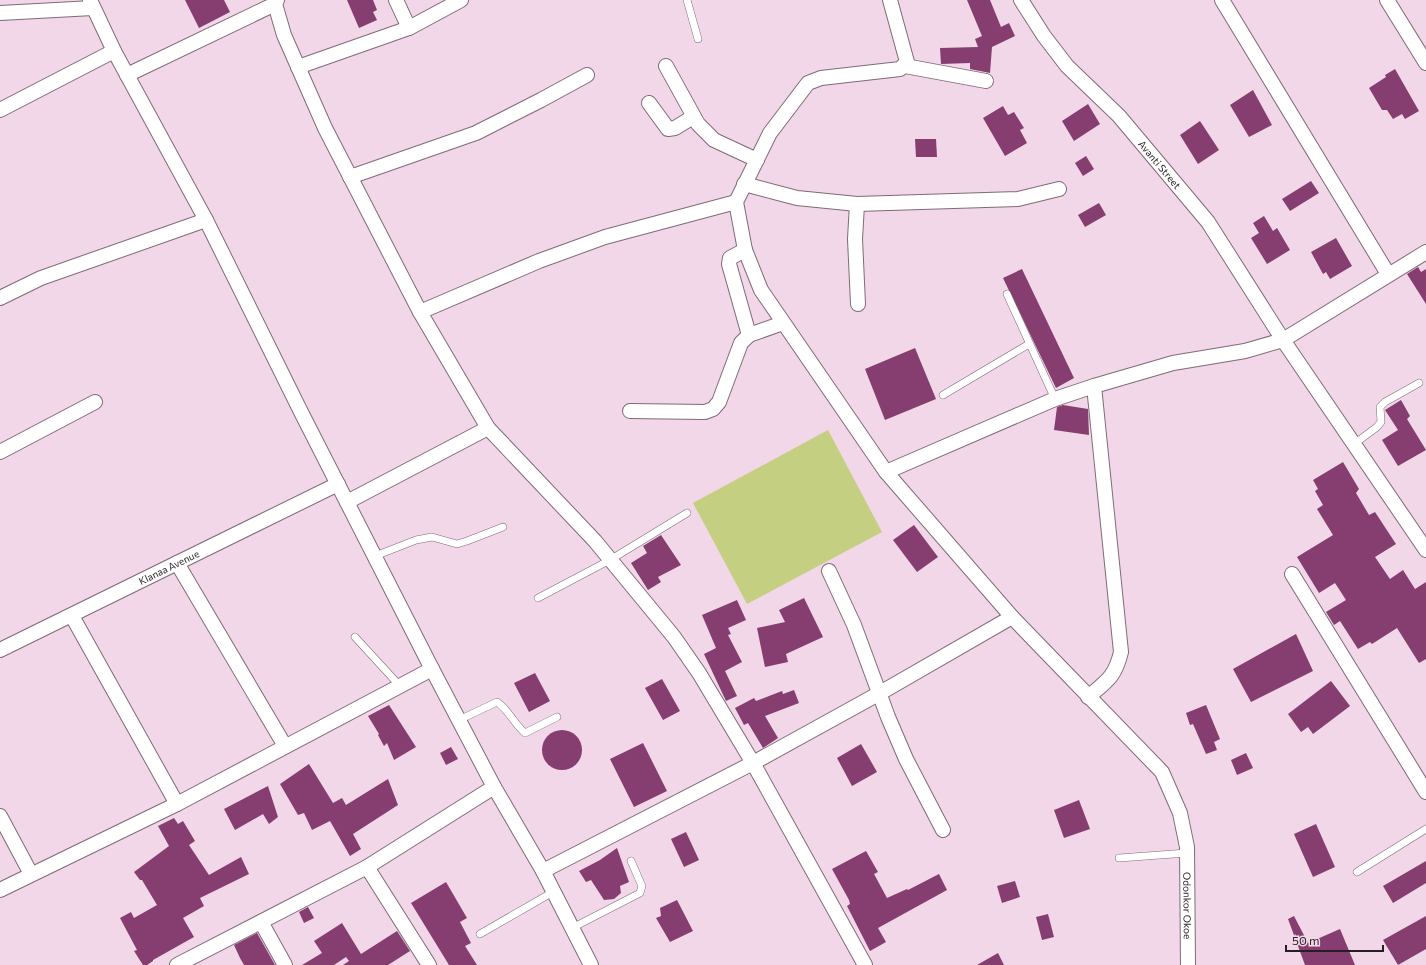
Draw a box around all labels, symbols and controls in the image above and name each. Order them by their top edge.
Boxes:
street label: Avanti Street [1136,138,1183,191]
street label: Klanaa Avenue [136,547,201,587]
street label: Odonkor Okoe [1181,872,1194,939]
scale bar [1286,927,1383,953]
text: 50 m [1292,933,1320,947]

